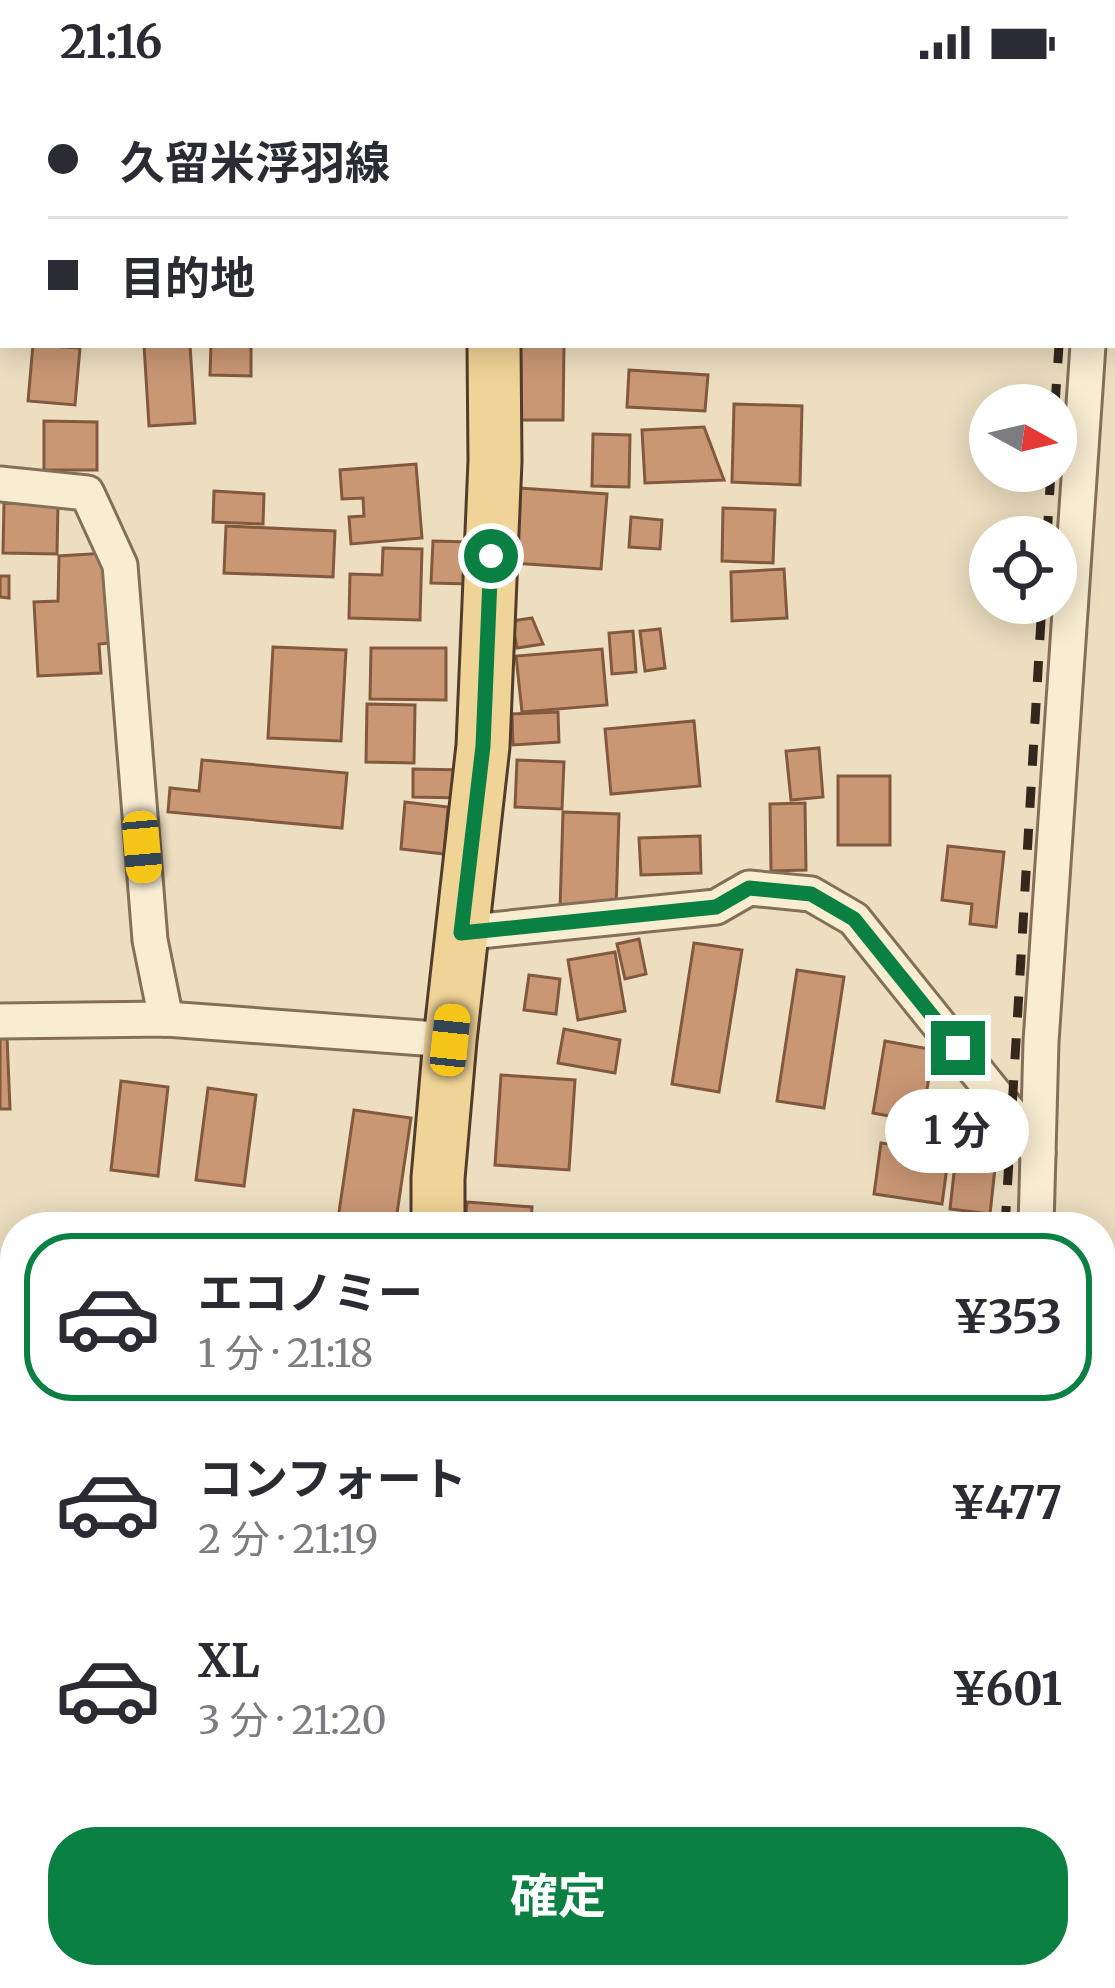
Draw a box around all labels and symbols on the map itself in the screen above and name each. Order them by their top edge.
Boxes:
north arrow [969,384,1077,492]
route start [464,529,518,583]
car [121,810,163,884]
car [428,1002,472,1078]
route end [931,1021,985,1075]
callout: 1 分 [886,1090,1030,1174]

